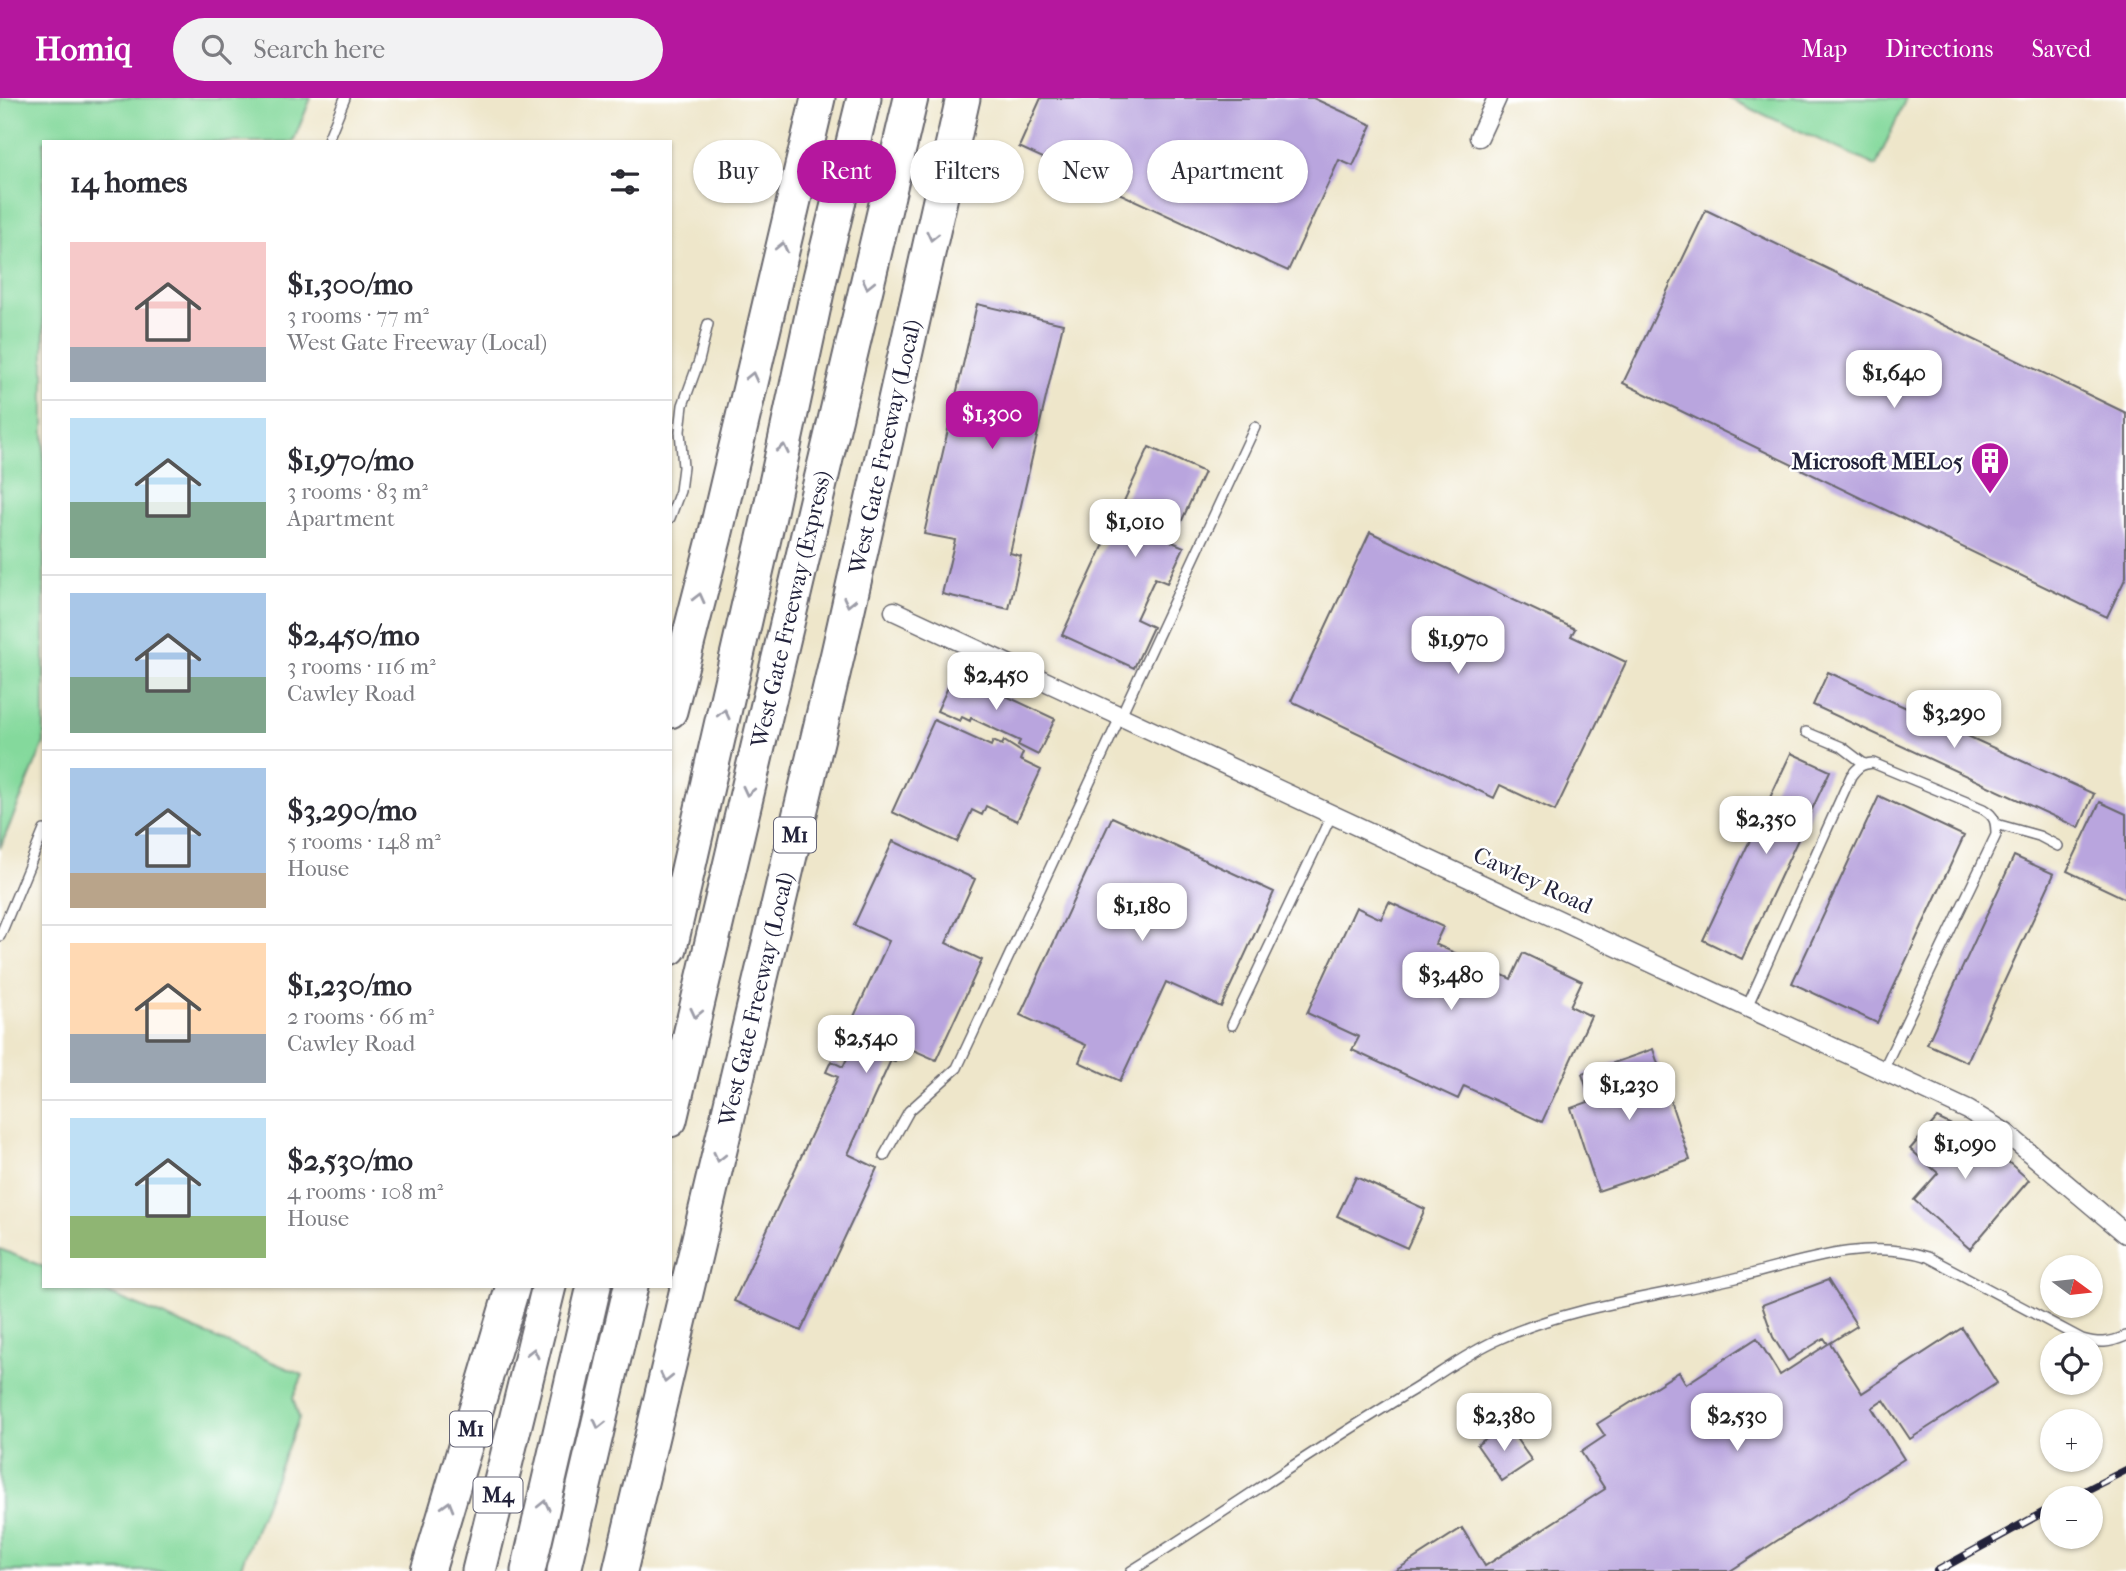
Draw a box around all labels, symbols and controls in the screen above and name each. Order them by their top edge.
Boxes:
search box [173,18,663,81]
text: Homiq [35,30,131,69]
icon: search [197,30,235,68]
text: Search here [253,34,385,65]
text: Map [1801,35,1847,63]
text: Directions [1885,35,1993,63]
text: Saved [2031,35,2091,63]
chip: Buy [693,140,783,203]
chip: Rent [797,140,896,203]
chip: Filters [910,140,1024,203]
chip: New [1038,140,1133,203]
chip: Apartment [1147,140,1308,203]
icon: filters [606,163,644,201]
text: 14 homes [70,165,187,200]
one-way arrow [926,230,940,242]
one-way arrow [774,241,788,253]
text: $1,300/mo [287,267,413,302]
icon: home [126,270,210,354]
one-way arrow [861,278,876,290]
text: 3 rooms · 77 m² [287,302,429,329]
street label: West Gate Freeway (Local) [843,317,927,578]
text: West Gate Freeway (Local) [287,329,547,356]
pin: $1,640 [1837,350,1951,410]
text: $1,640 [1862,359,1926,386]
one-way arrow [744,371,758,383]
pin: $1,300 [935,392,1049,451]
text: $1,300 [962,400,1022,427]
building icon: Microsoft MEL05 [1969,440,2011,495]
text: $1,970/mo [287,443,414,478]
one-way arrow [775,443,790,455]
icon: home [126,446,210,530]
place label: Microsoft MEL05 [1792,448,1963,475]
street label: West Gate Freeway (Express) [745,468,837,751]
text: 3 rooms · 83 m² [287,478,428,505]
pin: $1,010 [1078,500,1192,559]
text: Apartment [287,505,395,532]
text: $1,010 [1106,508,1164,535]
one-way arrow [691,592,706,604]
one-way arrow [843,595,858,607]
pin: $1,970 [1401,616,1515,676]
text: $2,450/mo [287,618,420,653]
icon: home [126,621,210,705]
text: $1,970 [1428,625,1488,652]
pin: $2,450 [939,652,1053,712]
text: 3 rooms · 116 m² [287,653,436,680]
text: $2,450 [963,661,1029,688]
text: Cawley Road [287,680,415,707]
pin: $3,290 [1897,690,2011,750]
text: $3,290 [1922,699,1986,726]
one-way arrow [716,708,730,720]
one-way arrow [742,785,756,797]
text: $3,290/mo [287,793,417,828]
icon: home [126,796,210,880]
pin: $2,350 [1709,796,1823,856]
text: $2,350 [1735,805,1797,832]
road number: M1 [774,818,816,852]
text: 5 rooms · 148 m² [287,828,441,855]
street label: Cawley Road [1469,841,1597,920]
text: House [287,855,349,882]
street label: West Gate Freeway (Local) [713,869,800,1130]
pin: $1,180 [1085,884,1199,943]
text: $1,180 [1113,892,1171,919]
pin: $3,480 [1394,953,1508,1012]
text: $3,480 [1418,961,1484,988]
text: $1,230/mo [287,968,412,1003]
icon: home [126,971,210,1055]
text: 2 rooms · 66 m² [287,1003,434,1030]
one-way arrow [689,1007,704,1019]
pin: $2,540 [809,1016,923,1075]
text: $2,540 [834,1024,898,1051]
text: Cawley Road [287,1030,415,1057]
pin: $1,230 [1572,1062,1686,1122]
text: $1,230 [1599,1071,1659,1098]
pin: $1,090 [1908,1122,2022,1181]
text: $1,090 [1933,1130,1997,1157]
text: $2,530/mo [287,1143,413,1178]
icon: home [126,1146,210,1230]
one-way arrow [713,1151,727,1163]
text: 4 rooms · 108 m² [287,1178,443,1205]
text: House [287,1205,349,1232]
north arrow [2040,1255,2104,1318]
map controls [2040,1255,2103,1549]
button: locate [2040,1332,2103,1395]
one-way arrow [525,1347,539,1359]
one-way arrow [660,1372,674,1384]
pin: $2,380 [1447,1394,1561,1453]
pin: $2,530 [1680,1394,1794,1453]
text: $2,380 [1473,1402,1535,1429]
text: $2,530 [1707,1402,1767,1429]
button: + [2040,1409,2103,1472]
road number: M1 [450,1412,492,1446]
one-way arrow [592,1418,607,1430]
road number: M4 [474,1478,522,1512]
button: − [2040,1486,2103,1549]
one-way arrow [536,1499,550,1511]
one-way arrow [439,1500,454,1512]

